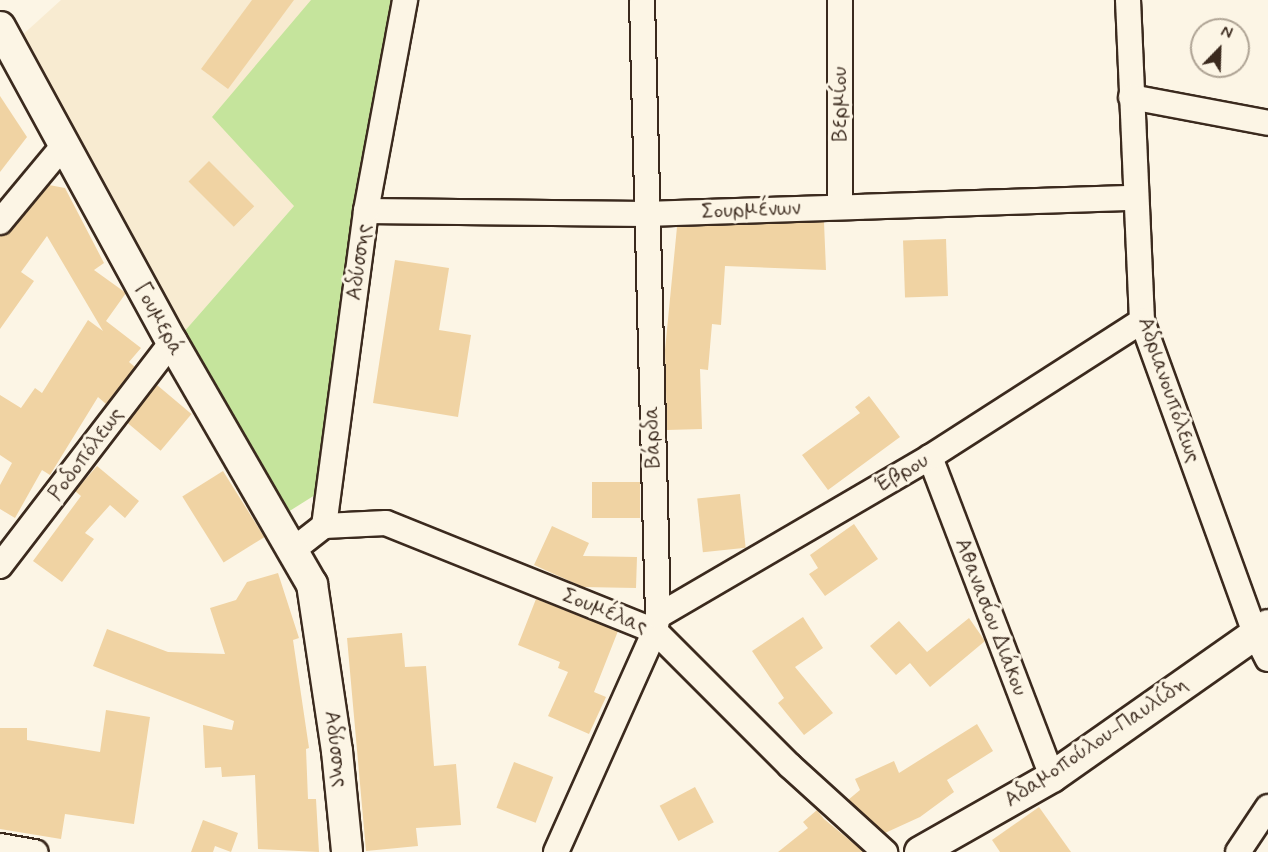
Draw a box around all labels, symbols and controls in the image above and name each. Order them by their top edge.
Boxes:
north arrow [1190,18,1250,78]
text: N [1217,21,1235,45]
street label: Βερμίου [827,66,853,142]
street label: Σουρμένων [701,196,801,224]
street label: Αδύσσης [341,222,377,302]
street label: Γουμερά [129,278,189,360]
street label: Αδριανουπόλεως [1132,314,1206,466]
street label: Ροδοπόλεως [43,403,129,505]
street label: Βάρδα [638,405,666,469]
street label: Έβρου [871,448,933,498]
street label: Αθανασίου Διάκου [949,535,1033,699]
street label: Σουμέλας [559,583,651,639]
street label: Αδαμοπούλου-Παυλίδη [1000,671,1192,813]
street label: Αδύσσης [319,709,353,789]

